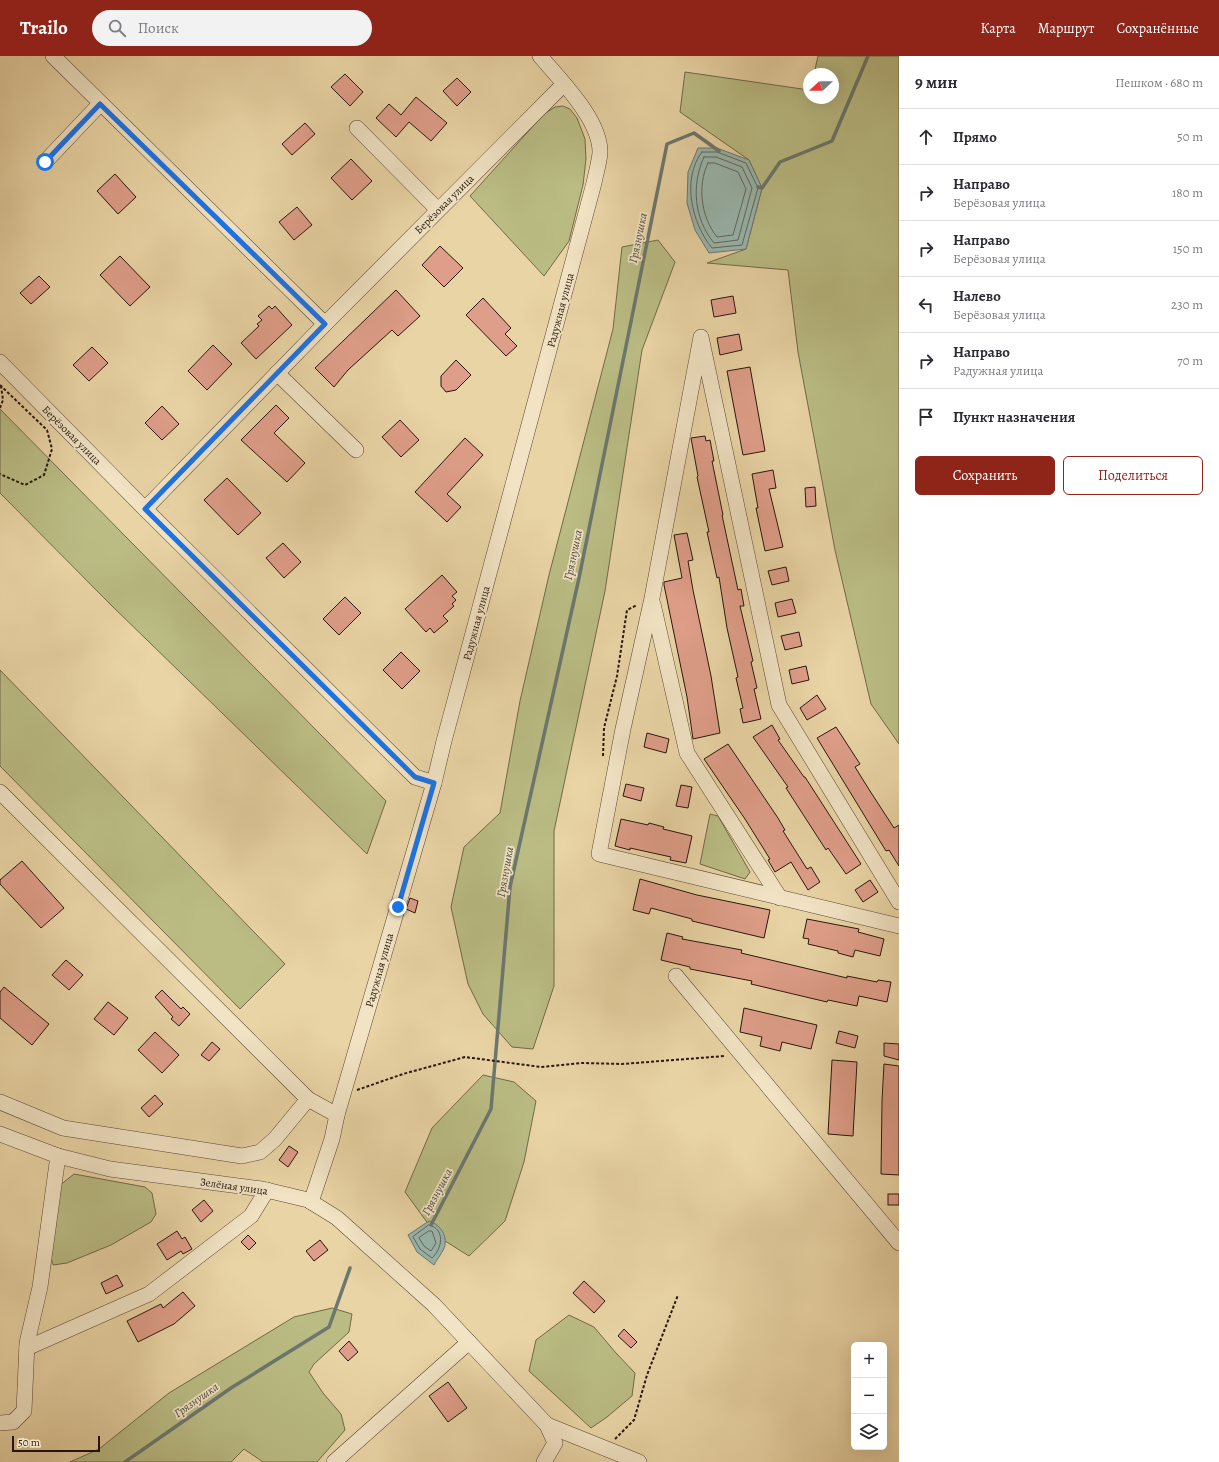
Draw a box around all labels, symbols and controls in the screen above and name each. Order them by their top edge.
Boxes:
search box [92,10,372,46]
text: Trailo [20,15,68,41]
icon: search [106,17,128,39]
text: Поиск [138,18,179,38]
text: Карта [981,19,1016,38]
text: Маршрут [1038,19,1094,38]
text: Сохранённые [1116,19,1199,38]
north arrow [803,68,839,104]
text: 9 мин [915,71,957,94]
text: Пешком · 680 m [1115,74,1203,91]
icon: ahead [915,126,937,148]
text: Прямо [953,127,997,147]
text: 50 m [1177,128,1203,145]
route start [36,153,54,171]
street label: Берёзовая улица [411,171,478,237]
text: Направо [953,174,1010,194]
icon: right [915,182,937,204]
text: 180 m [1172,184,1203,201]
text: Берёзовая улица [953,194,1046,211]
water label: Грязнушка [625,211,651,265]
text: Направо [953,230,1010,250]
icon: right [915,238,937,260]
text: 150 m [1173,240,1203,257]
text: Берёзовая улица [953,250,1046,267]
street label: Радужная улица [543,270,578,349]
text: Налево [953,286,1001,306]
icon: left [915,294,937,316]
text: 230 m [1171,296,1203,313]
text: Берёзовая улица [953,306,1046,323]
text: Направо [953,342,1010,362]
icon: right [915,350,937,372]
text: 70 m [1177,352,1203,369]
text: Радужная улица [953,362,1044,379]
street label: Берёзовая улица [39,402,105,469]
icon: arrive [915,406,937,428]
text: Пункт назначения [953,407,1075,427]
button: Сохранить [915,456,1055,495]
button: Поделиться [1063,456,1203,495]
water label: Грязнушка [560,528,586,582]
street label: Радужная улица [459,583,494,662]
water label: Грязнушка [493,845,517,899]
route end [389,898,407,916]
street label: Радужная улица [362,930,398,1009]
water label: Грязнушка [418,1165,456,1218]
street label: Зелёная улица [199,1174,270,1199]
map controls [851,1342,887,1450]
button: + [851,1342,887,1378]
button: − [851,1378,887,1414]
water label: Грязнушка [170,1379,222,1421]
button: layers [851,1414,887,1450]
scale bar [12,1434,100,1453]
text: 50 m [18,1435,40,1450]

